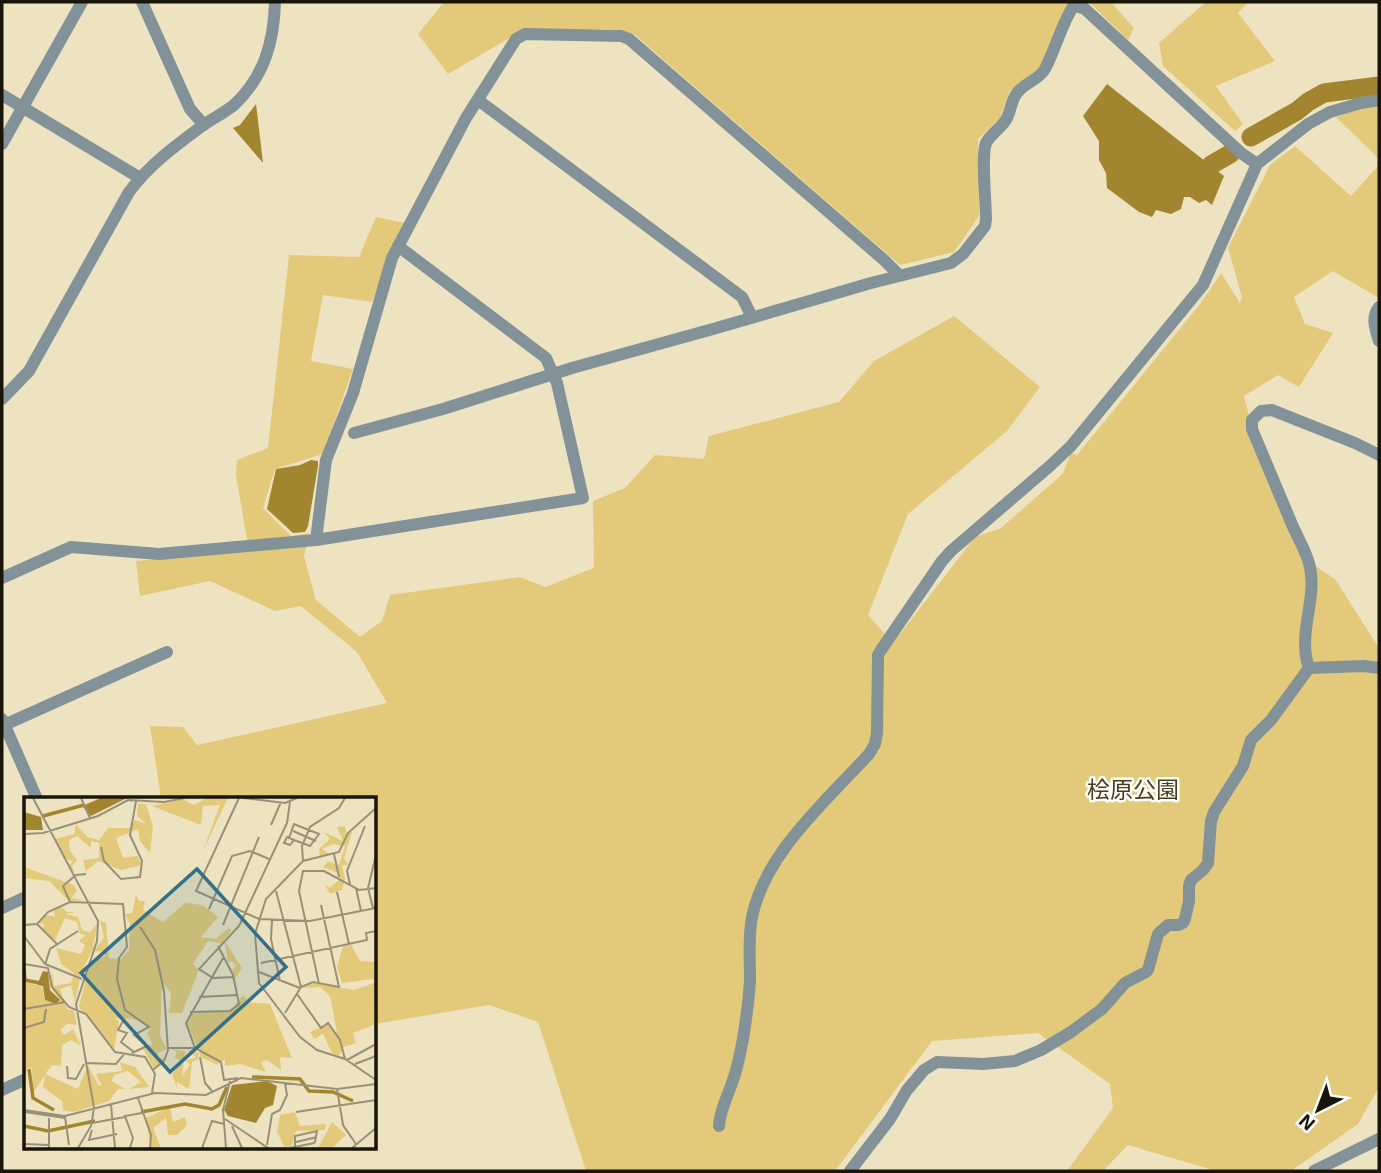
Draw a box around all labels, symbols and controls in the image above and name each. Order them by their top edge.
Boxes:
park label: 桧原公園 [1087,775,1179,803]
inset map [24,797,376,1148]
north arrow [1283,1075,1353,1145]
text: N [1293,1110,1319,1136]

